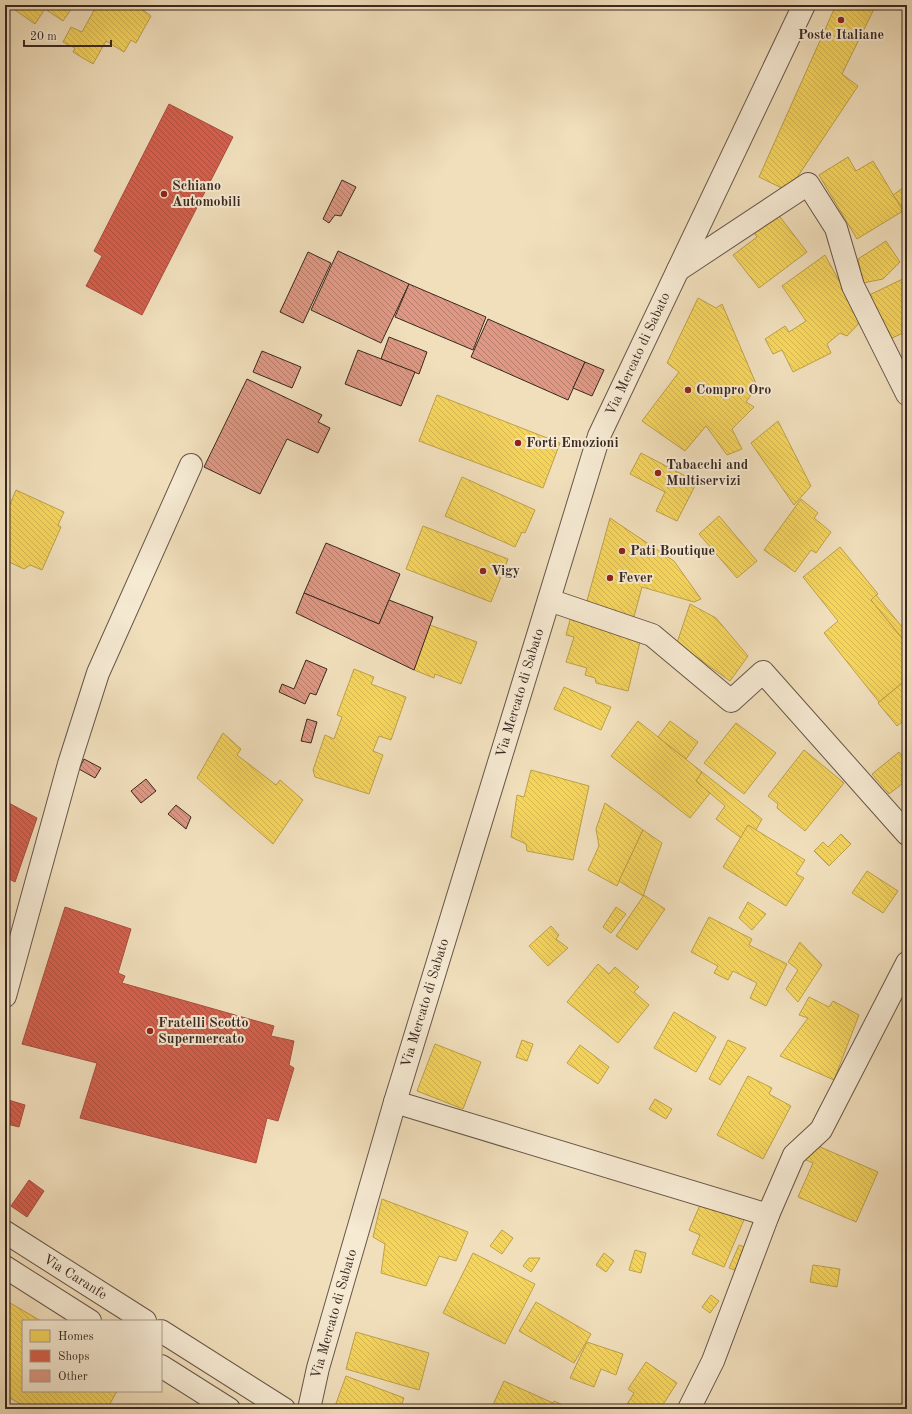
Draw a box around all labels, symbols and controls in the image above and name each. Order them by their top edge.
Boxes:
marker: Poste Italiane [836,15,846,25]
scale bar [24,22,111,48]
place label: Poste Italiane [798,28,884,42]
text: 20 m [30,31,57,43]
place label: Schiano Automobili [172,179,241,209]
marker: Schiano Automobili [159,189,169,199]
street label: Via Mercato di Sabato [603,290,673,418]
place label: Compro Oro [696,383,771,397]
marker: Compro Oro [683,385,693,395]
place label: Forti Emozioni [526,436,619,450]
marker: Forti Emozioni [513,438,523,448]
place label: Tabacchi and Multiservizi [666,458,749,488]
marker: Tabacchi and Multiservizi [653,468,663,478]
place label: Pati Boutique [630,544,715,558]
marker: Pati Boutique [617,546,627,556]
place label: Vigy [491,564,520,578]
marker: Vigy [478,566,488,576]
place label: Fever [618,571,653,585]
marker: Fever [605,573,615,583]
street label: Via Mercato di Sabato [494,627,546,759]
street label: Via Mercato di Sabato [399,937,451,1069]
place label: Fratelli Scotto Supermercato [158,1016,249,1046]
marker: Fratelli Scotto Supermercato [145,1026,155,1036]
street label: Via Mercato di Sabato [309,1248,359,1380]
street label: Via Caranfe [41,1252,109,1302]
legend [22,1320,162,1392]
text: Homes [58,1331,94,1343]
text: Shops [58,1351,89,1363]
text: Other [58,1371,88,1383]

